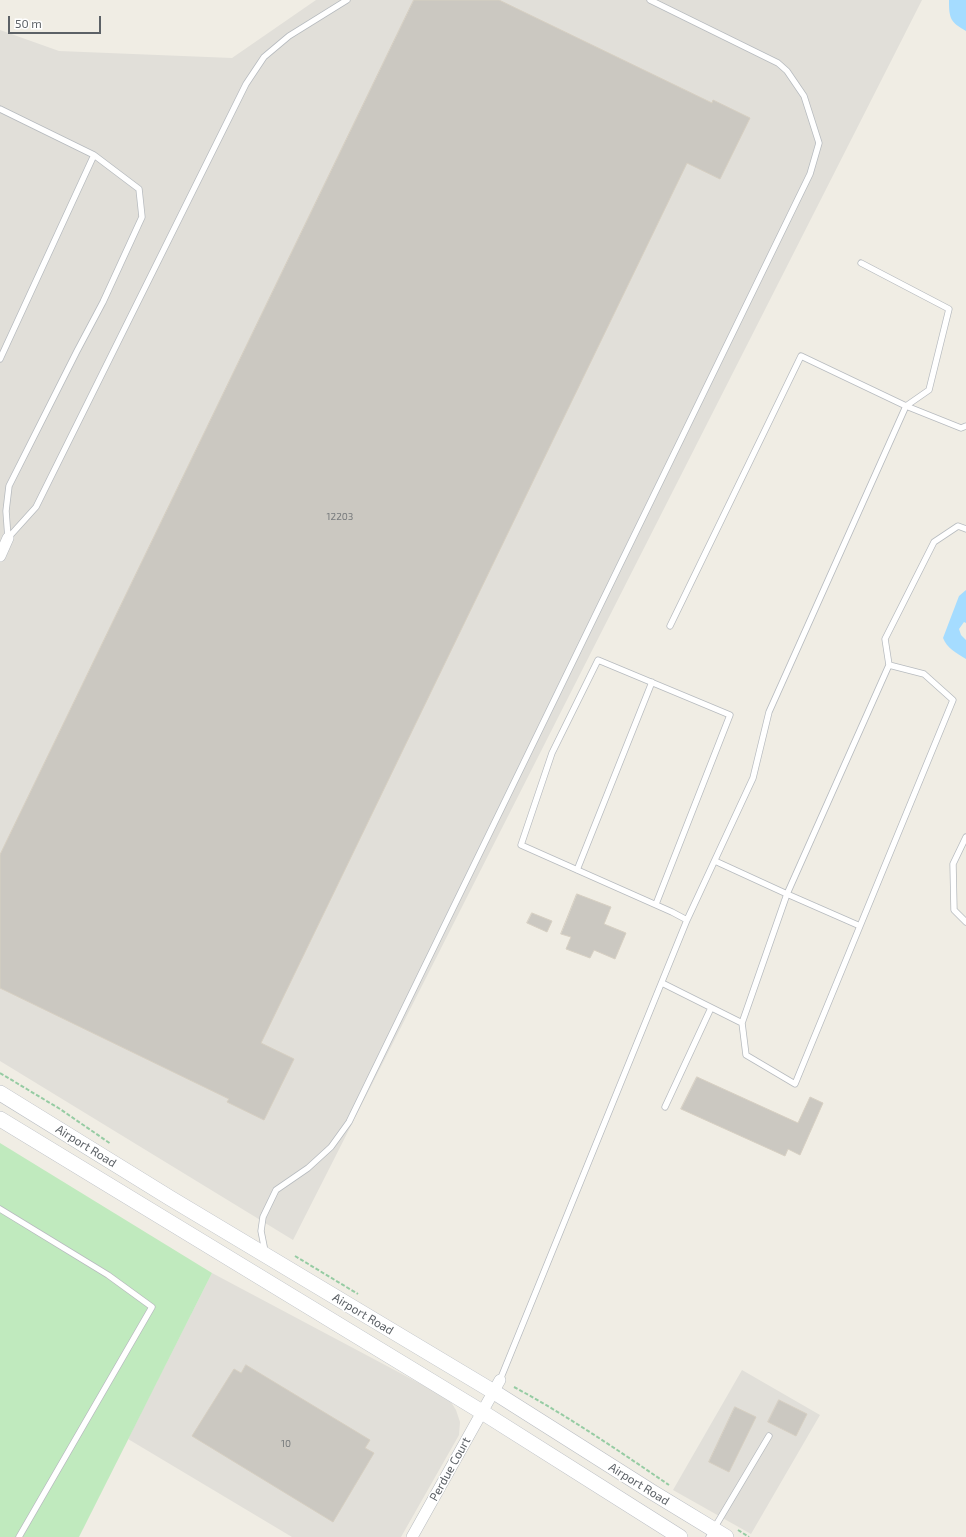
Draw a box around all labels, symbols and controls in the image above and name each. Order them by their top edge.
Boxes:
scale bar [10,8,103,34]
text: 50 m [15,16,42,30]
house number: 12203 [327,511,353,523]
street label: Airport Road [53,1122,119,1170]
street label: Airport Road [330,1290,396,1338]
street label: Perdue Court [427,1435,473,1503]
house number: 10 [281,1438,291,1450]
street label: Airport Road [606,1460,672,1508]

